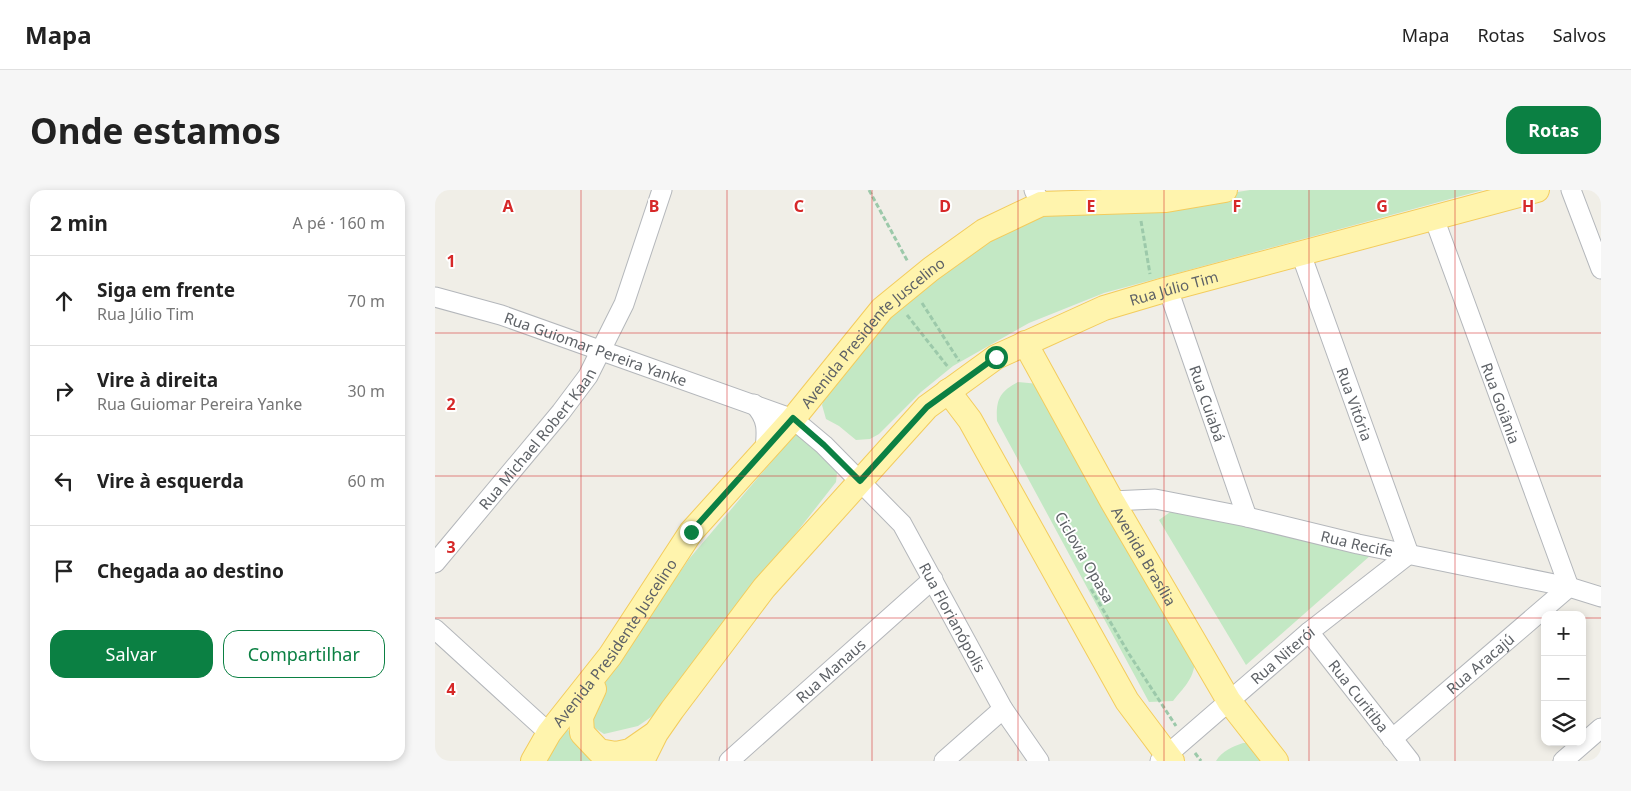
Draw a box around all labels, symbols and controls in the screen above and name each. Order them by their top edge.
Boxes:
text: Mapa [25,18,92,51]
text: Mapa [1402,23,1449,47]
text: Rotas [1477,23,1525,47]
text: Salvos [1553,23,1606,47]
button: Rotas [1506,106,1601,154]
text: Onde estamos [30,107,281,154]
text: A [502,195,514,217]
text: B [649,195,659,217]
text: C [794,195,804,217]
text: D [939,195,951,217]
text: E [1087,195,1096,217]
text: F [1233,195,1241,217]
text: G [1376,195,1388,217]
text: H [1522,195,1534,217]
text: 2 min [50,209,108,237]
text: A pé · 160 m [293,212,385,234]
text: 1 [446,250,456,272]
street label: Avenida Presidente Juscelino [796,252,949,412]
street label: Rua Júlio Tim [1127,266,1220,310]
text: Siga em frente [97,277,235,303]
icon: ahead [50,287,78,315]
text: 70 m [348,290,385,312]
text: Rua Júlio Tim [97,303,194,325]
street label: Rua Guiomar Pereira Yanke [502,307,690,390]
route start [985,346,1008,369]
street label: Rua Goiânia [1477,360,1525,446]
street label: Rua Cuiabá [1185,362,1230,444]
street label: Rua Michael Robert Kaan [474,365,600,514]
street label: Rua Vitória [1332,365,1378,443]
text: Vire à direita [97,367,218,393]
icon: right [50,377,78,405]
text: 30 m [348,380,385,402]
text: Rua Guiomar Pereira Yanke [97,393,302,415]
text: 2 [446,393,456,415]
icon: left [50,467,78,495]
text: Vire à esquerda [97,468,244,494]
text: 60 m [348,470,385,492]
street label: Avenida Brasília [1107,503,1181,609]
street label: Ciclovia Opasa [1051,508,1119,606]
route end [680,521,703,544]
street label: Rua Recife [1319,525,1395,561]
text: 3 [446,536,456,558]
street label: Avenida Presidente Juscelino [548,555,681,731]
icon: arrive [50,557,78,585]
text: Chegada ao destino [97,558,284,584]
street label: Rua Florianópolis [915,559,991,675]
map controls [1541,611,1586,746]
button: + [1541,611,1586,656]
street label: Rua Niterói [1246,621,1319,688]
street label: Rua Aracajú [1442,629,1518,698]
button: Salvar [50,630,213,678]
button: Compartilhar [223,630,385,678]
street label: Rua Manaus [791,634,870,707]
street label: Rua Curitiba [1324,655,1394,736]
button: − [1541,656,1586,701]
text: 4 [446,678,456,700]
button: layers [1541,701,1586,746]

